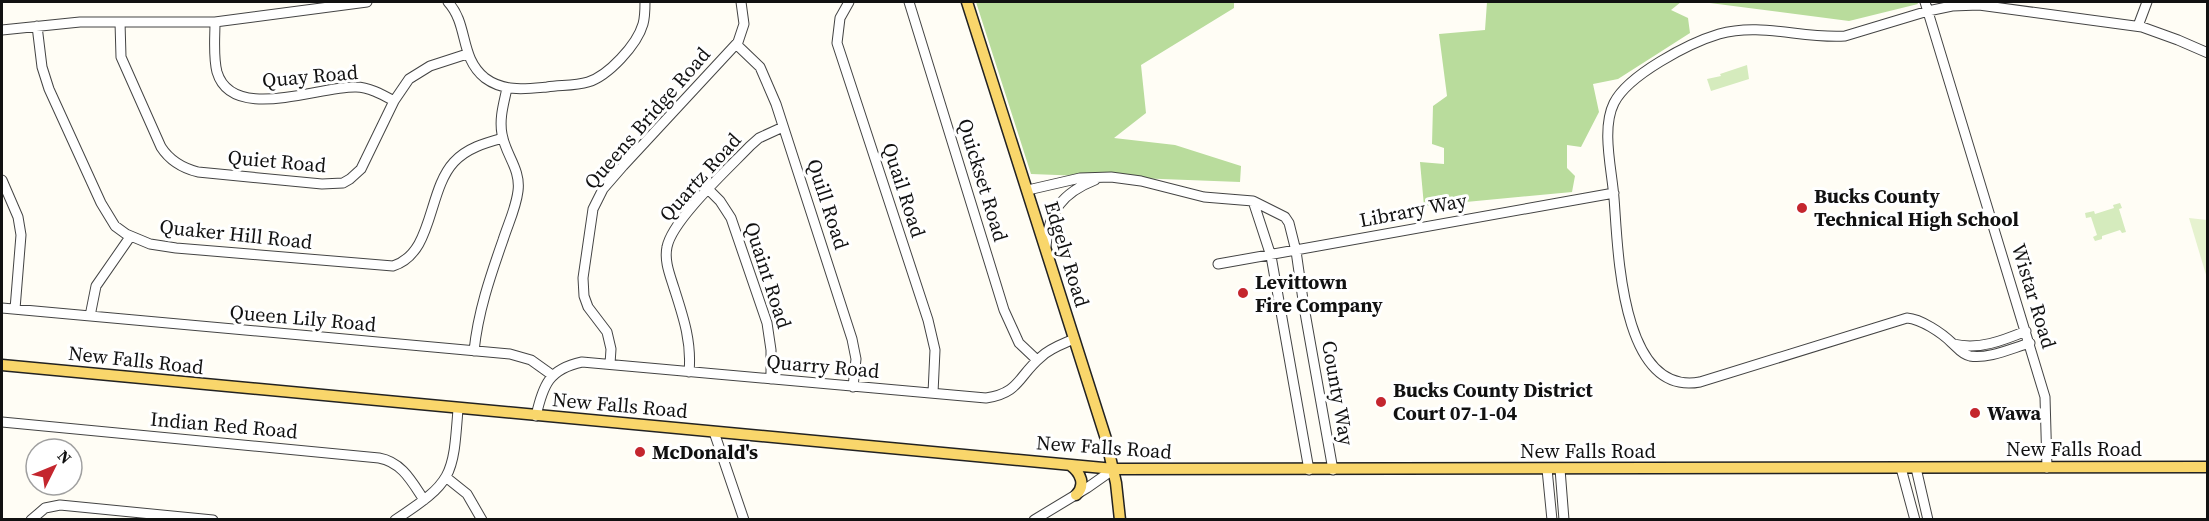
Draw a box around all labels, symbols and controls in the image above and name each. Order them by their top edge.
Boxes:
street label: Queens Bridge Road [577,40,717,195]
street label: Quay Road [261,58,360,94]
street label: Quickset Road [951,115,1015,246]
street label: Quartz Road [653,126,748,227]
street label: Quail Road [876,139,933,241]
street label: Quiet Road [227,143,328,179]
street label: Quill Road [800,155,856,253]
place label: Bucks County Technical High School [1814,182,2019,233]
street label: Library Way [1357,186,1470,234]
street label: Edgely Road [1038,198,1097,311]
marker: Bucks County Technical High School [1795,201,1809,215]
street label: Quaker Hill Road [158,212,314,256]
street label: Quaint Road [738,218,799,332]
street label: Wistar Road [2005,240,2063,353]
place label: Levittown Fire Company [1255,268,1383,319]
marker: Levittown Fire Company [1236,286,1250,300]
street label: Queen Lily Road [229,298,378,338]
street label: County Way [1315,338,1361,448]
street label: New Falls Road [67,339,206,381]
street label: Quarry Road [765,347,881,385]
place label: Bucks County District Court 07-1-04 [1393,376,1594,427]
street label: New Falls Road [551,385,690,425]
marker: Bucks County District Court 07-1-04 [1374,395,1388,409]
place label: Wawa [1987,399,2041,427]
street label: Indian Red Road [149,405,300,445]
marker: Wawa [1968,406,1982,420]
street label: New Falls Road [1035,428,1173,466]
street label: New Falls Road [2006,435,2143,463]
north arrow [24,437,84,497]
street label: New Falls Road [1520,437,1657,465]
place label: McDonald's [652,438,758,466]
text: N [53,445,77,469]
marker: McDonald's [633,445,647,459]

